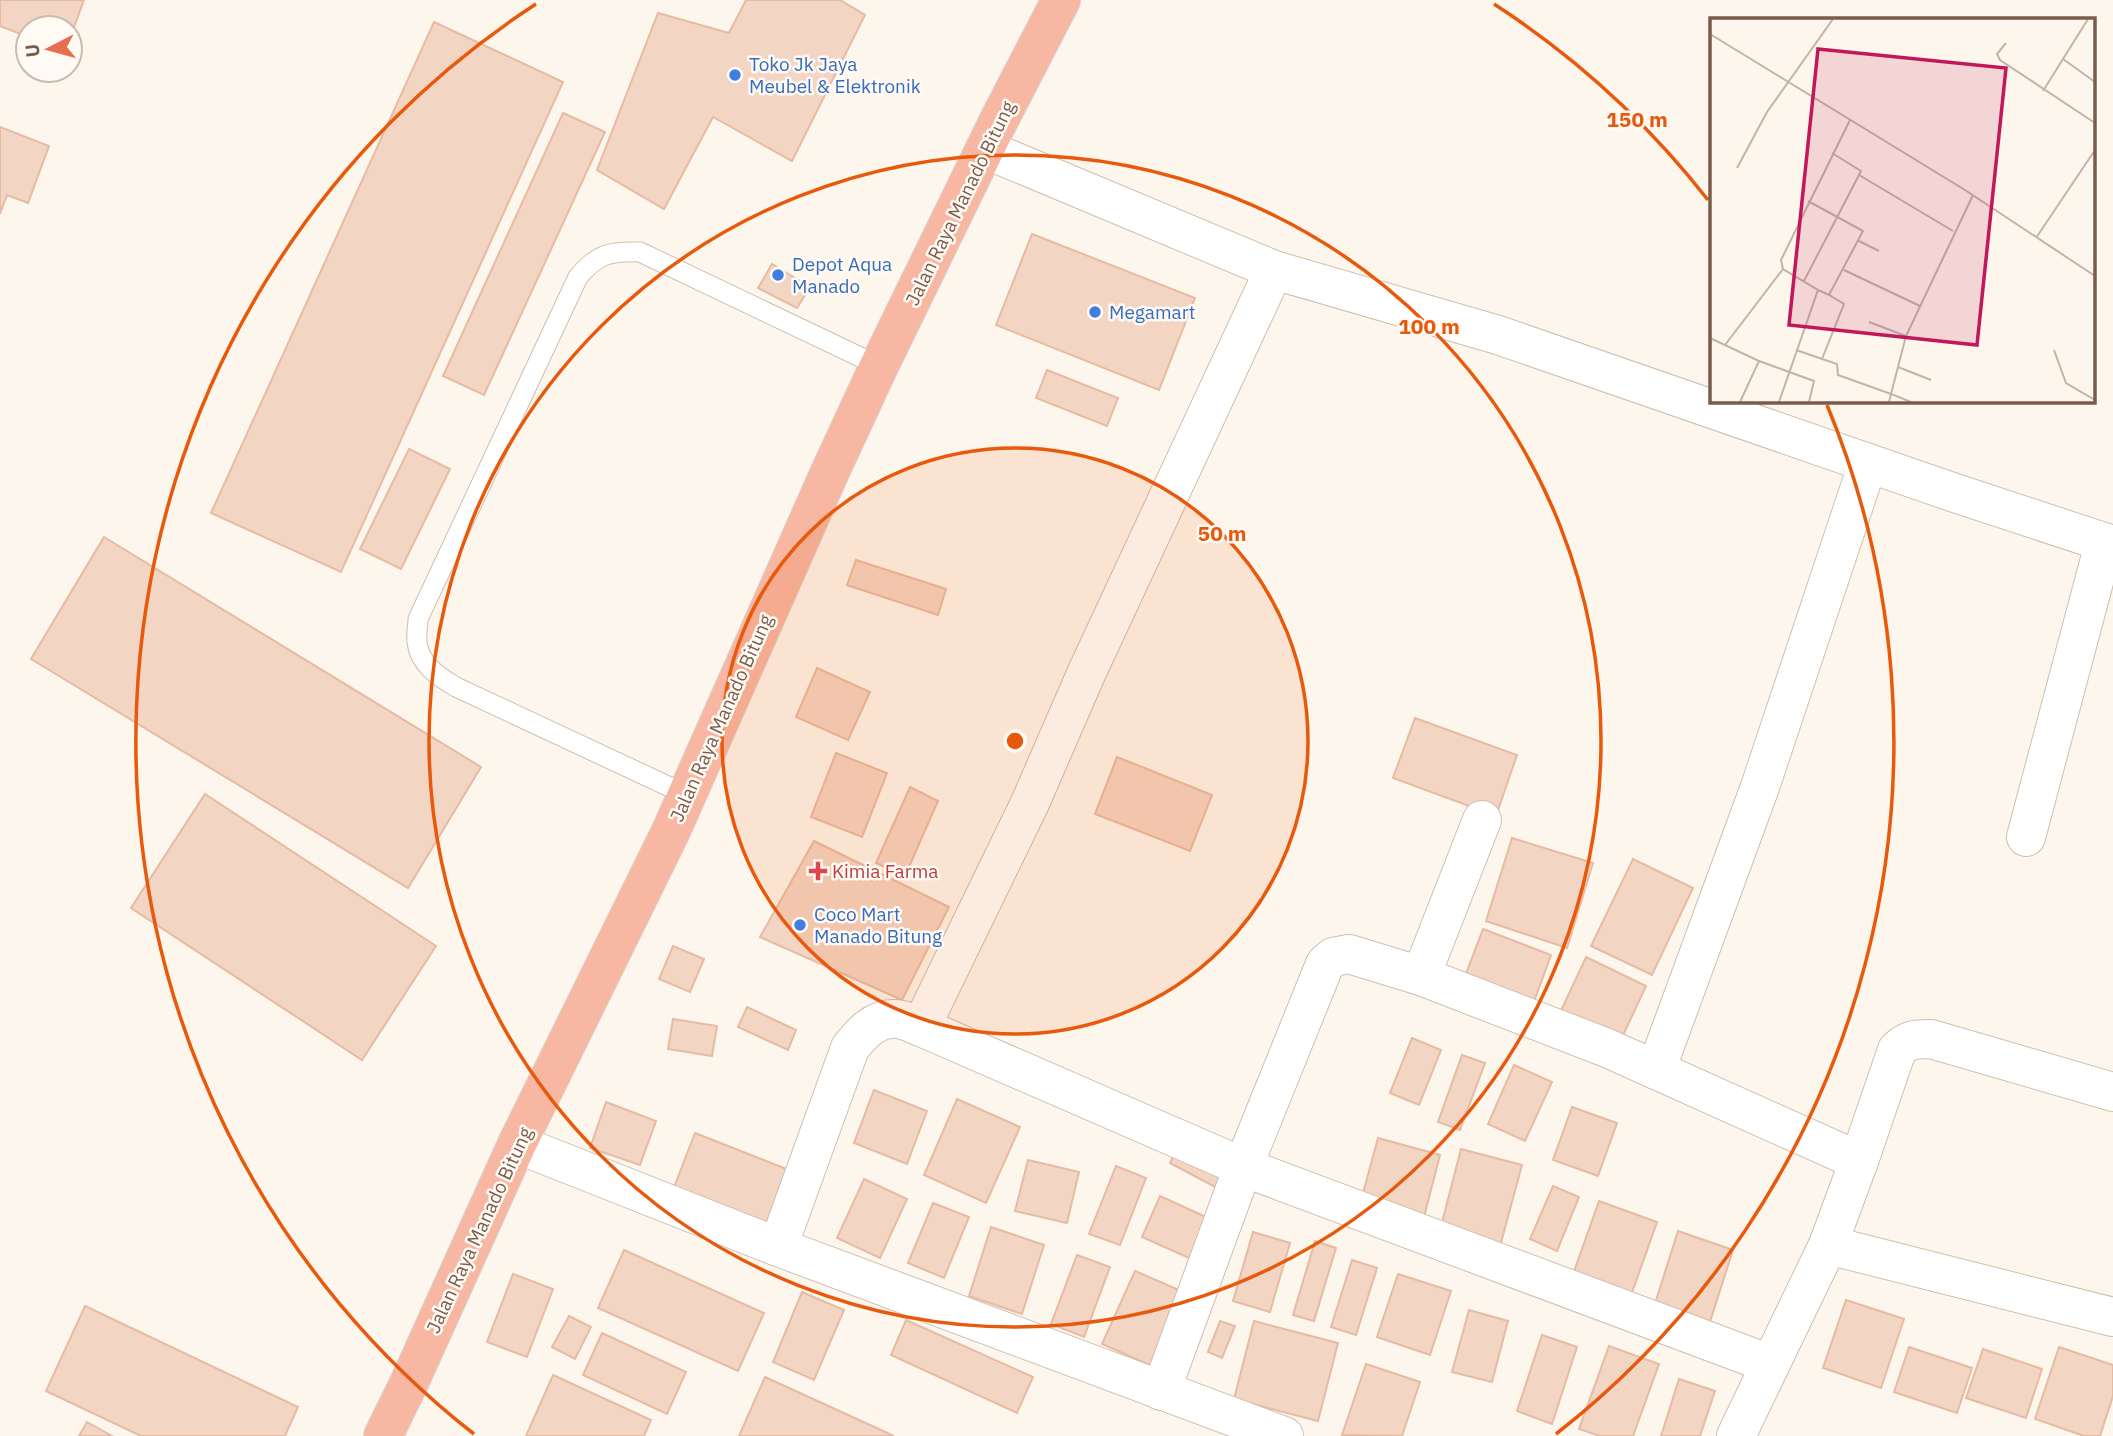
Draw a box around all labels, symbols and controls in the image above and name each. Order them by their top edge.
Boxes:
north arrow [14,14,84,84]
inset map [1710,18,2096,402]
text: U [19,43,45,59]
place label: Toko Jk Jaya Meubel & Elektronik [749,52,921,98]
marker: Toko Jk Jaya Meubel & Elektronik [727,67,743,83]
street label: Jalan Raya Manado Bitung [900,97,1020,309]
text: 150 m [1606,105,1668,133]
place label: Depot Aqua Manado [792,252,892,298]
marker: Depot Aqua Manado [770,267,786,283]
place label: Megamart [1109,300,1195,324]
marker: Megamart [1087,304,1103,320]
text: 100 m [1398,312,1460,340]
text: 50 m [1198,519,1246,547]
street label: Jalan Raya Manado Bitung [664,611,778,825]
centre of rings [1003,729,1027,753]
place label: Kimia Farma [832,859,938,883]
marker: Kimia Farma [810,863,826,879]
place label: Coco Mart Manado Bitung [814,902,942,948]
marker: Coco Mart Manado Bitung [792,917,808,933]
street label: Jalan Raya Manado Bitung [421,1123,537,1337]

